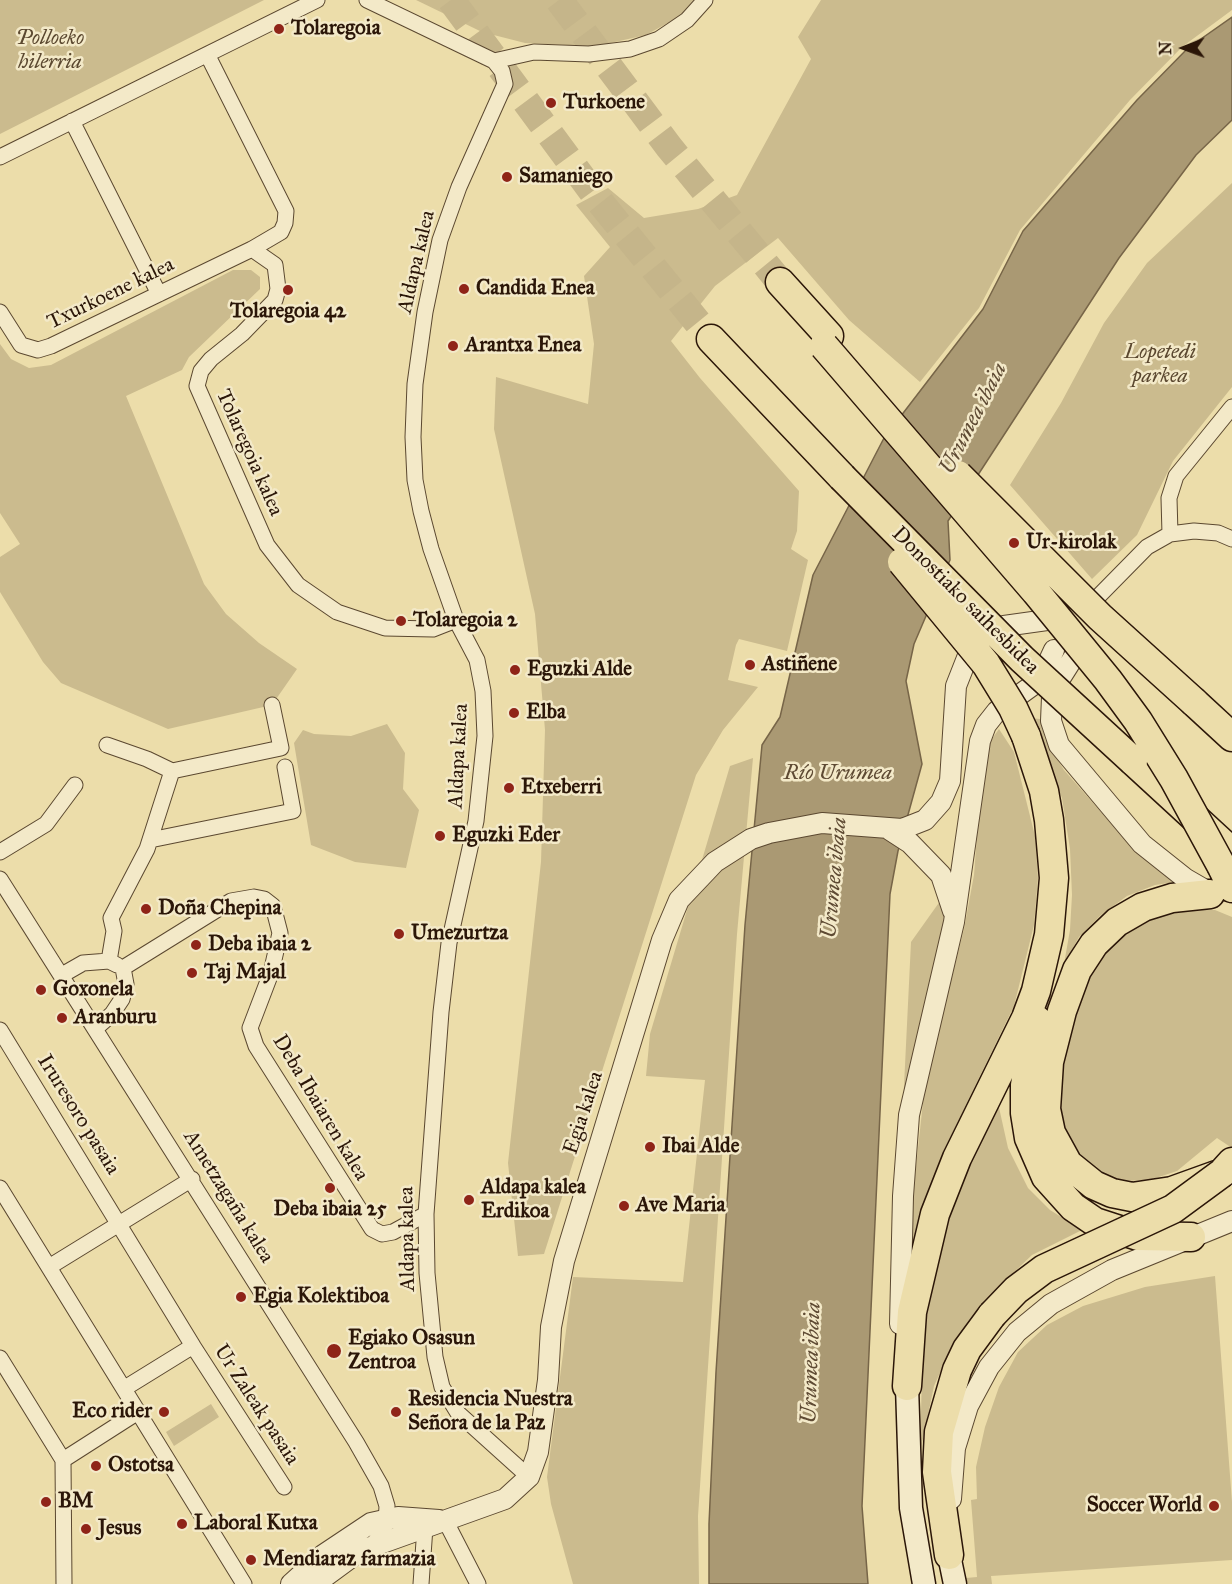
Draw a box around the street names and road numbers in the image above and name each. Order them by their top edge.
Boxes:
street label: Aldapa kalea [393,208,441,316]
street label: Txurkoene kalea [43,252,179,336]
street label: Tolaregoia kalea [210,386,288,520]
street label: Donostiako saihesbidea [886,522,1044,680]
street label: Aldapa kalea [444,703,474,809]
street label: Deba Ibaiaren kalea [266,1030,374,1186]
street label: Iruresoro pasaia [31,1050,125,1180]
street label: Egia kalea [559,1068,609,1158]
street label: Ametzagaña kalea [177,1126,279,1268]
street label: Aldapa kalea [394,1186,422,1292]
street label: Ur Zaleak pasaia [208,1340,304,1470]

